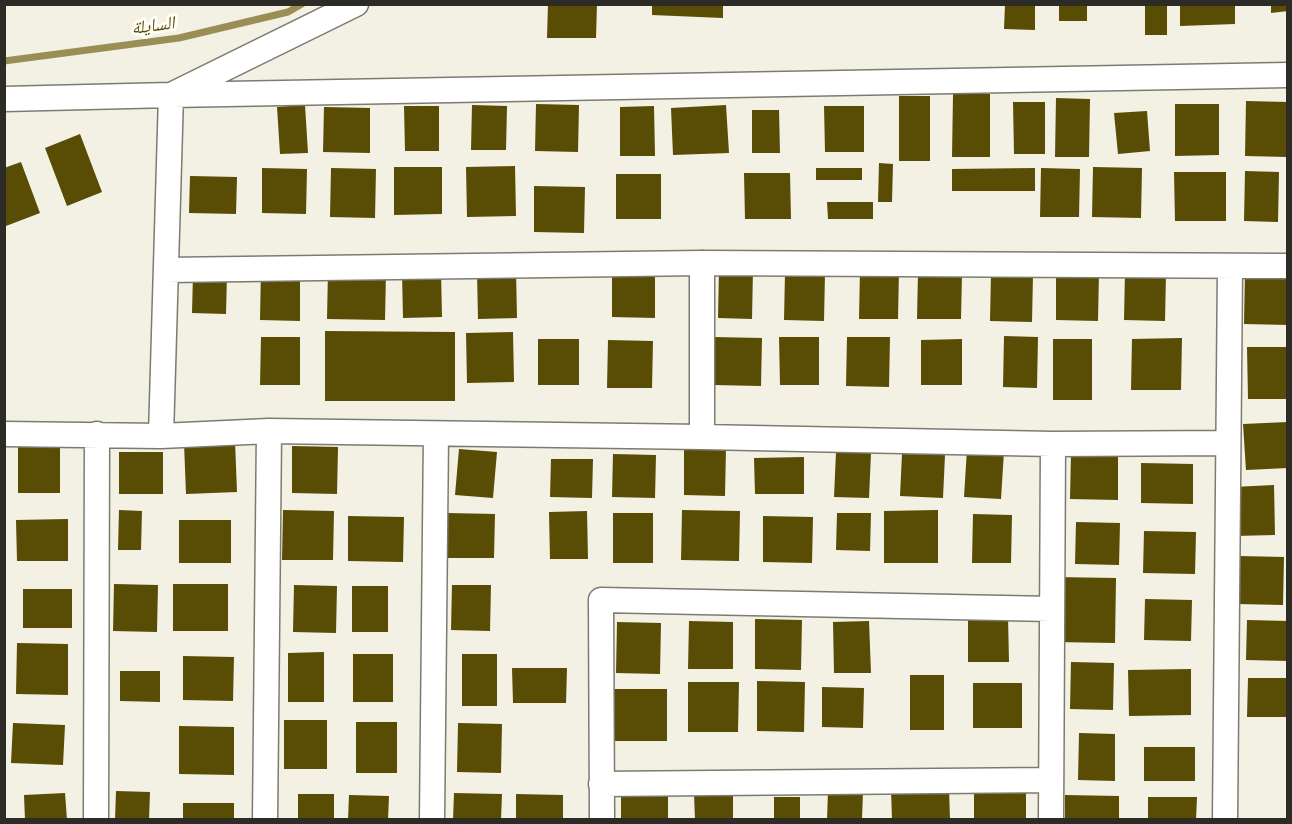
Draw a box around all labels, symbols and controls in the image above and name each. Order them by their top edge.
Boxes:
water label: السايلة [130,12,176,40]

